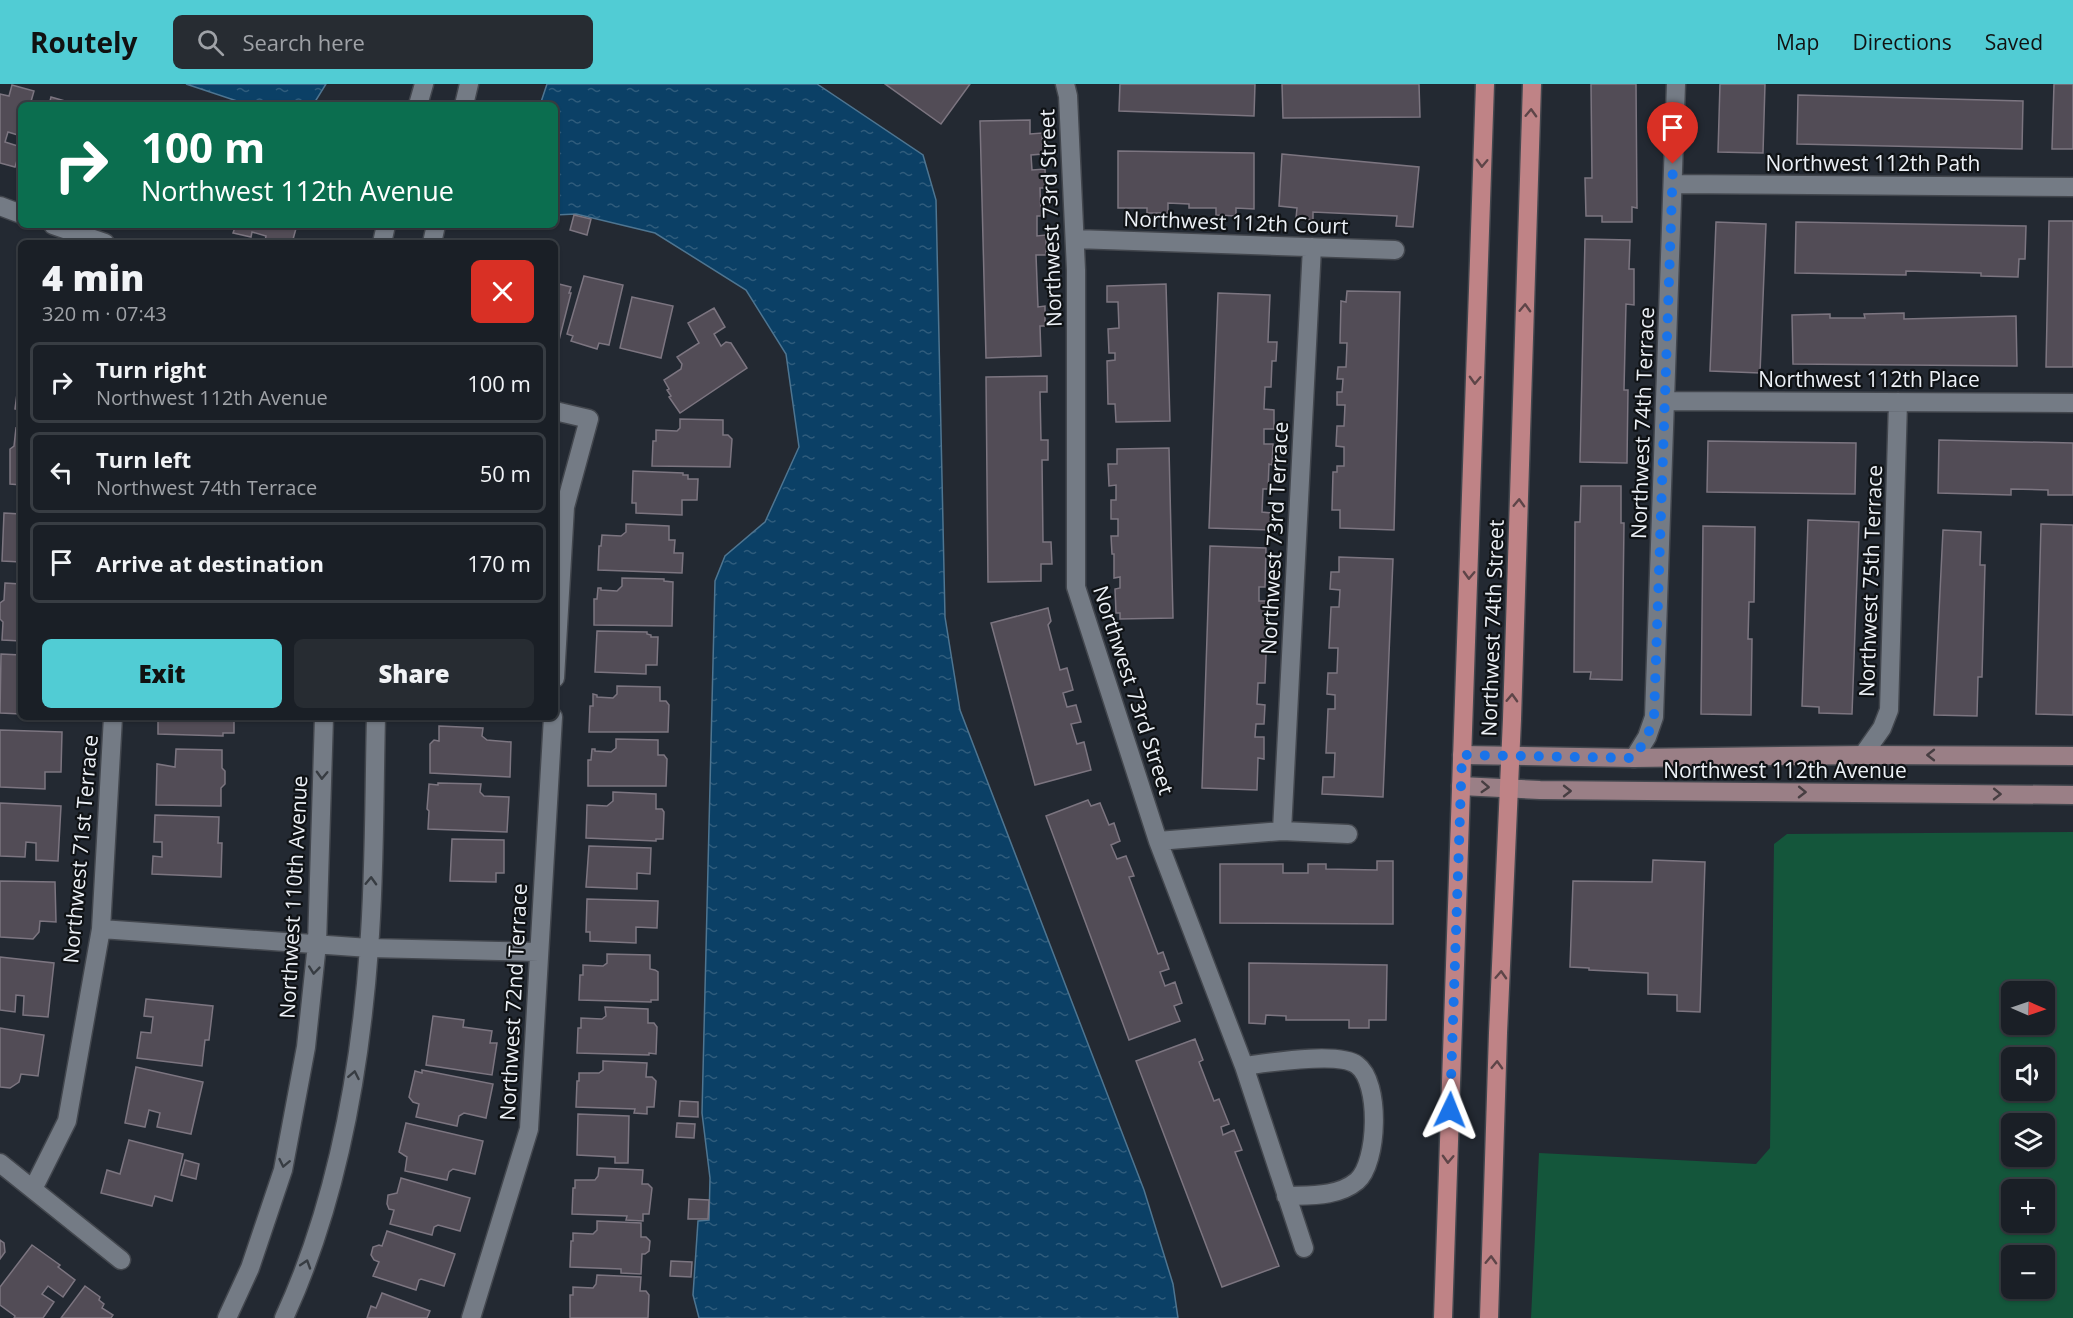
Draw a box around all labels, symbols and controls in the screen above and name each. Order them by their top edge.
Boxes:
search box [173,15,593,69]
text: Routely [30,23,137,61]
icon: search [194,26,227,59]
text: Search here [242,27,365,57]
text: Map [1776,28,1819,56]
text: Directions [1852,28,1952,56]
text: Saved [1985,28,2043,56]
pin [1647,102,1698,164]
street label: Northwest 73rd Street [1032,109,1068,327]
one-way arrow [1525,109,1538,118]
icon: arrive [1656,111,1689,144]
text: 100 m [141,118,265,175]
icon: right [42,126,120,204]
street label: Northwest 112th Path [1766,149,1980,177]
one-way arrow [1476,159,1488,168]
text: Northwest 112th Avenue [141,172,454,209]
street label: Northwest 112th Court [1123,204,1349,240]
text: 4 min [42,253,144,302]
button: close [471,260,534,323]
text: 320 m · 07:43 [42,300,167,327]
one-way arrow [1519,304,1531,313]
street label: Northwest 74th Terrace [1624,306,1660,540]
text: Turn right [96,354,207,384]
street label: Northwest 112th Place [1758,365,1980,393]
icon: right [45,366,78,399]
text: 100 m [467,368,531,398]
one-way arrow [1469,375,1481,384]
text: Northwest 112th Avenue [96,384,328,411]
street label: Northwest 73rd Terrace [1254,421,1294,655]
text: Turn left [96,444,191,474]
icon: left [45,456,78,489]
text: 50 m [480,458,531,488]
street label: Northwest 75th Terrace [1852,464,1888,698]
text: Northwest 74th Terrace [96,474,317,501]
one-way arrow [1512,499,1525,508]
street label: Northwest 74th Street [1474,519,1510,737]
icon: arrive [45,546,78,579]
text: Arrive at destination [96,548,324,578]
text: 170 m [467,548,531,578]
one-way arrow [1462,570,1475,579]
street label: Northwest 73rd Street [1087,582,1181,798]
button: Exit [42,639,282,708]
button: Share [294,639,534,708]
one-way arrow [1506,693,1519,702]
street label: Northwest 71st Terrace [56,734,104,964]
one-way arrow [1926,749,1935,761]
street label: Northwest 112th Avenue [1663,756,1907,784]
one-way arrow [316,771,328,780]
street label: Northwest 110th Avenue [273,775,313,1019]
one-way arrow [1480,781,1489,794]
one-way arrow [1563,785,1572,797]
one-way arrow [1798,786,1807,798]
one-way arrow [1993,788,2002,800]
one-way arrow [365,877,378,886]
street label: Northwest 72nd Terrace [493,883,533,1121]
one-way arrow [308,966,321,975]
one-way arrow [1494,970,1507,979]
north arrow [2001,981,2055,1035]
map controls [2001,981,2055,1299]
button: sound [2001,1047,2055,1101]
one-way arrow [1491,1060,1503,1069]
one-way arrow [347,1071,360,1081]
position arrow [1418,1078,1482,1142]
button: layers [2001,1113,2055,1167]
one-way arrow [1442,1155,1455,1164]
one-way arrow [278,1157,291,1167]
button: + [2001,1179,2055,1233]
button: − [2001,1245,2055,1299]
one-way arrow [1484,1255,1497,1264]
one-way arrow [299,1259,312,1270]

